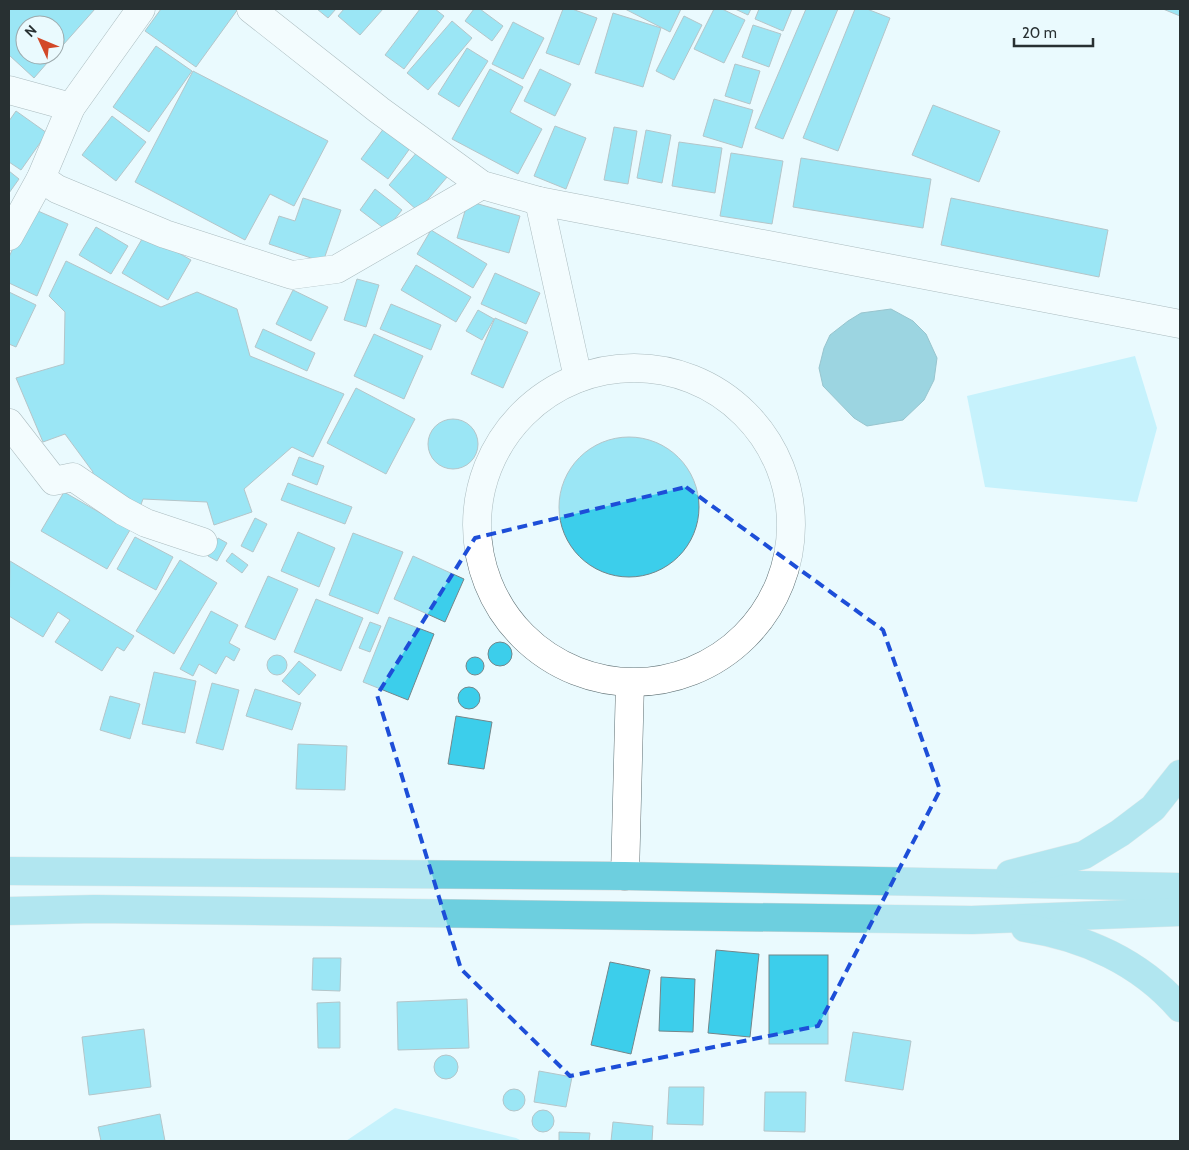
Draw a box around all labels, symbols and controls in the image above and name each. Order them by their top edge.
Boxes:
north arrow [15,15,65,65]
scale bar [1014,15,1093,47]
text: N [21,21,41,41]
text: 20 m [1022,24,1057,42]

